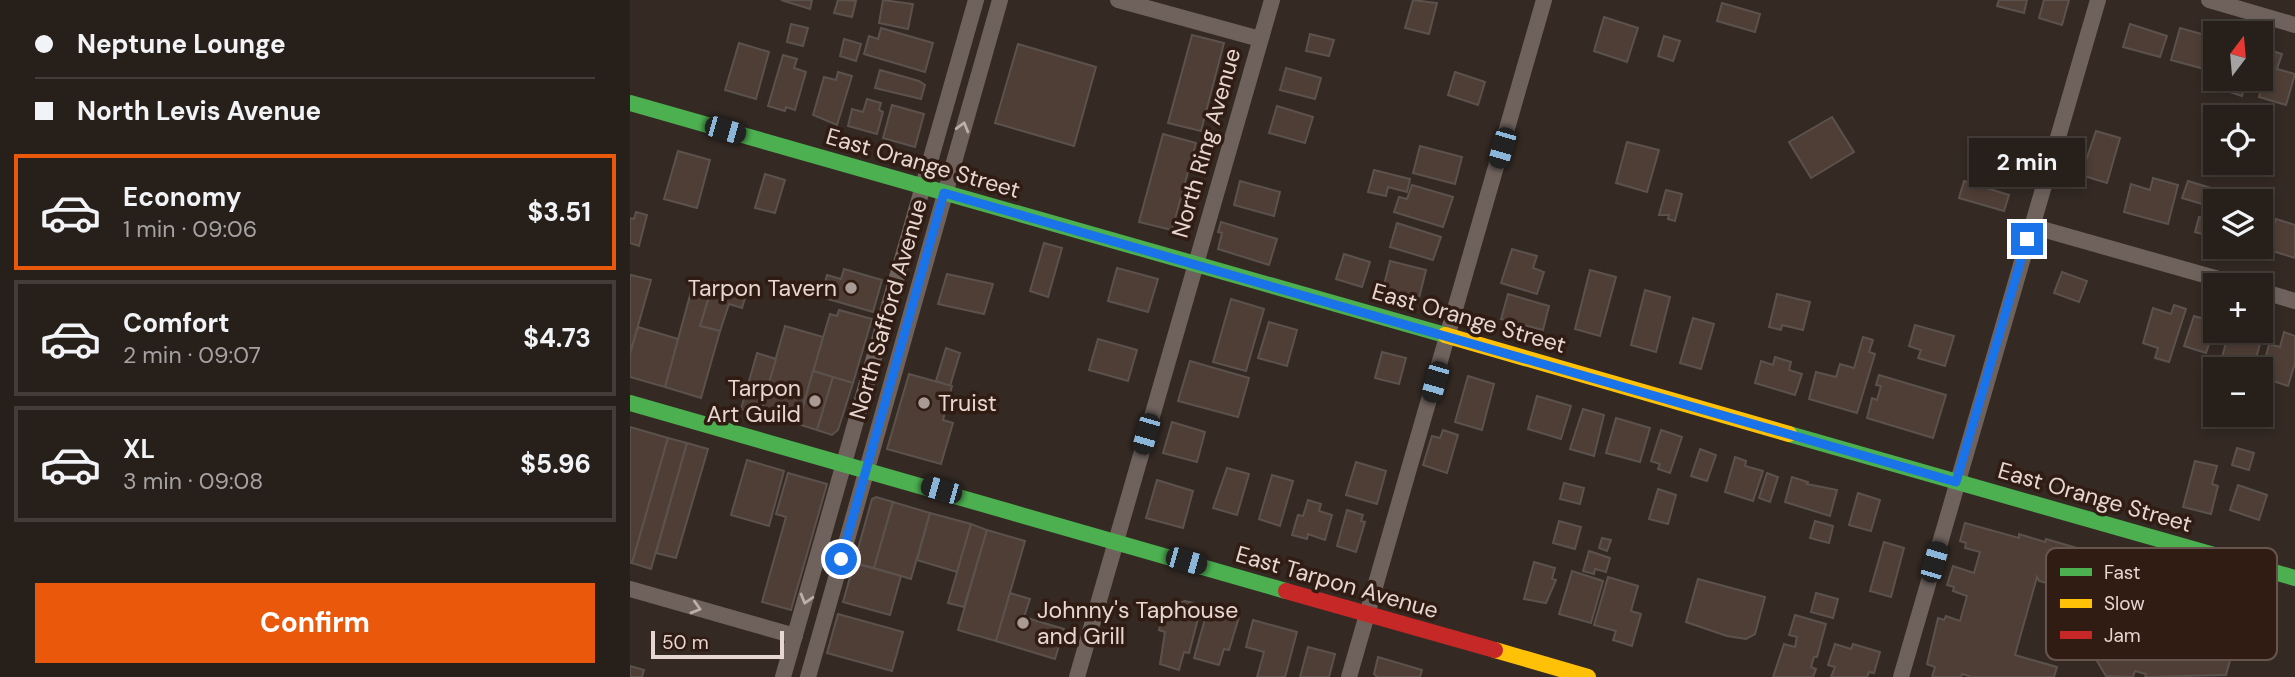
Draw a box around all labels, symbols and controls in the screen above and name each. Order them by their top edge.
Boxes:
north arrow [2203,21,2273,91]
map controls [2203,21,2273,427]
text: Neptune Lounge [77,27,286,61]
street label: North Ring Avenue [1165,45,1247,241]
text: North Levis Avenue [77,94,321,128]
button: locate [2203,105,2273,175]
car [702,114,749,146]
street label: East Orange Street [823,121,1023,205]
one-way arrow [955,122,969,134]
car [1487,125,1518,171]
callout: 2 min [1969,138,2085,187]
text: 2 min [1997,147,2057,177]
text: Economy [123,180,241,214]
icon: car [39,181,102,244]
button: layers [2203,189,2273,259]
text: $3.51 [527,195,591,229]
street label: North Safford Avenue [842,195,934,423]
text: 1 min · 09:06 [123,214,257,244]
route end [2011,223,2043,255]
place label: Tarpon Tavern [688,273,837,303]
button: + [2203,273,2273,343]
street label: East Orange Street [1369,276,1569,360]
marker: Tarpon Tavern [843,280,859,296]
text: Comfort [123,306,229,340]
icon: car [39,307,102,370]
text: $4.73 [523,321,591,355]
text: 2 min · 09:07 [123,340,261,370]
button: − [2203,357,2273,427]
car [1420,359,1451,405]
place label: Tarpon Art Guild [706,373,801,429]
place label: Truist [938,388,997,418]
marker: Tarpon Art Guild [807,393,823,409]
marker: Truist [916,395,932,411]
car [1131,411,1162,457]
text: XL [123,432,155,466]
icon: car [39,433,102,496]
text: $5.96 [520,447,591,481]
street label: East Orange Street [1995,455,2195,539]
text: 3 min · 09:08 [123,466,263,496]
car [918,474,965,506]
street label: East Tarpon Avenue [1232,539,1442,625]
car [1919,539,1950,585]
route start [825,543,857,575]
car [1163,545,1210,577]
legend [2046,548,2277,660]
text: Fast [2104,560,2140,585]
button: Confirm [35,583,595,663]
text: Slow [2104,591,2145,616]
one-way arrow [799,593,814,605]
place label: Johnny's Taphouse and Grill [1037,595,1238,651]
one-way arrow [689,599,701,614]
marker: Johnny's Taphouse and Grill [1015,615,1031,631]
text: Jam [2104,623,2141,648]
scale bar [651,628,784,660]
text: 50 m [662,630,709,655]

